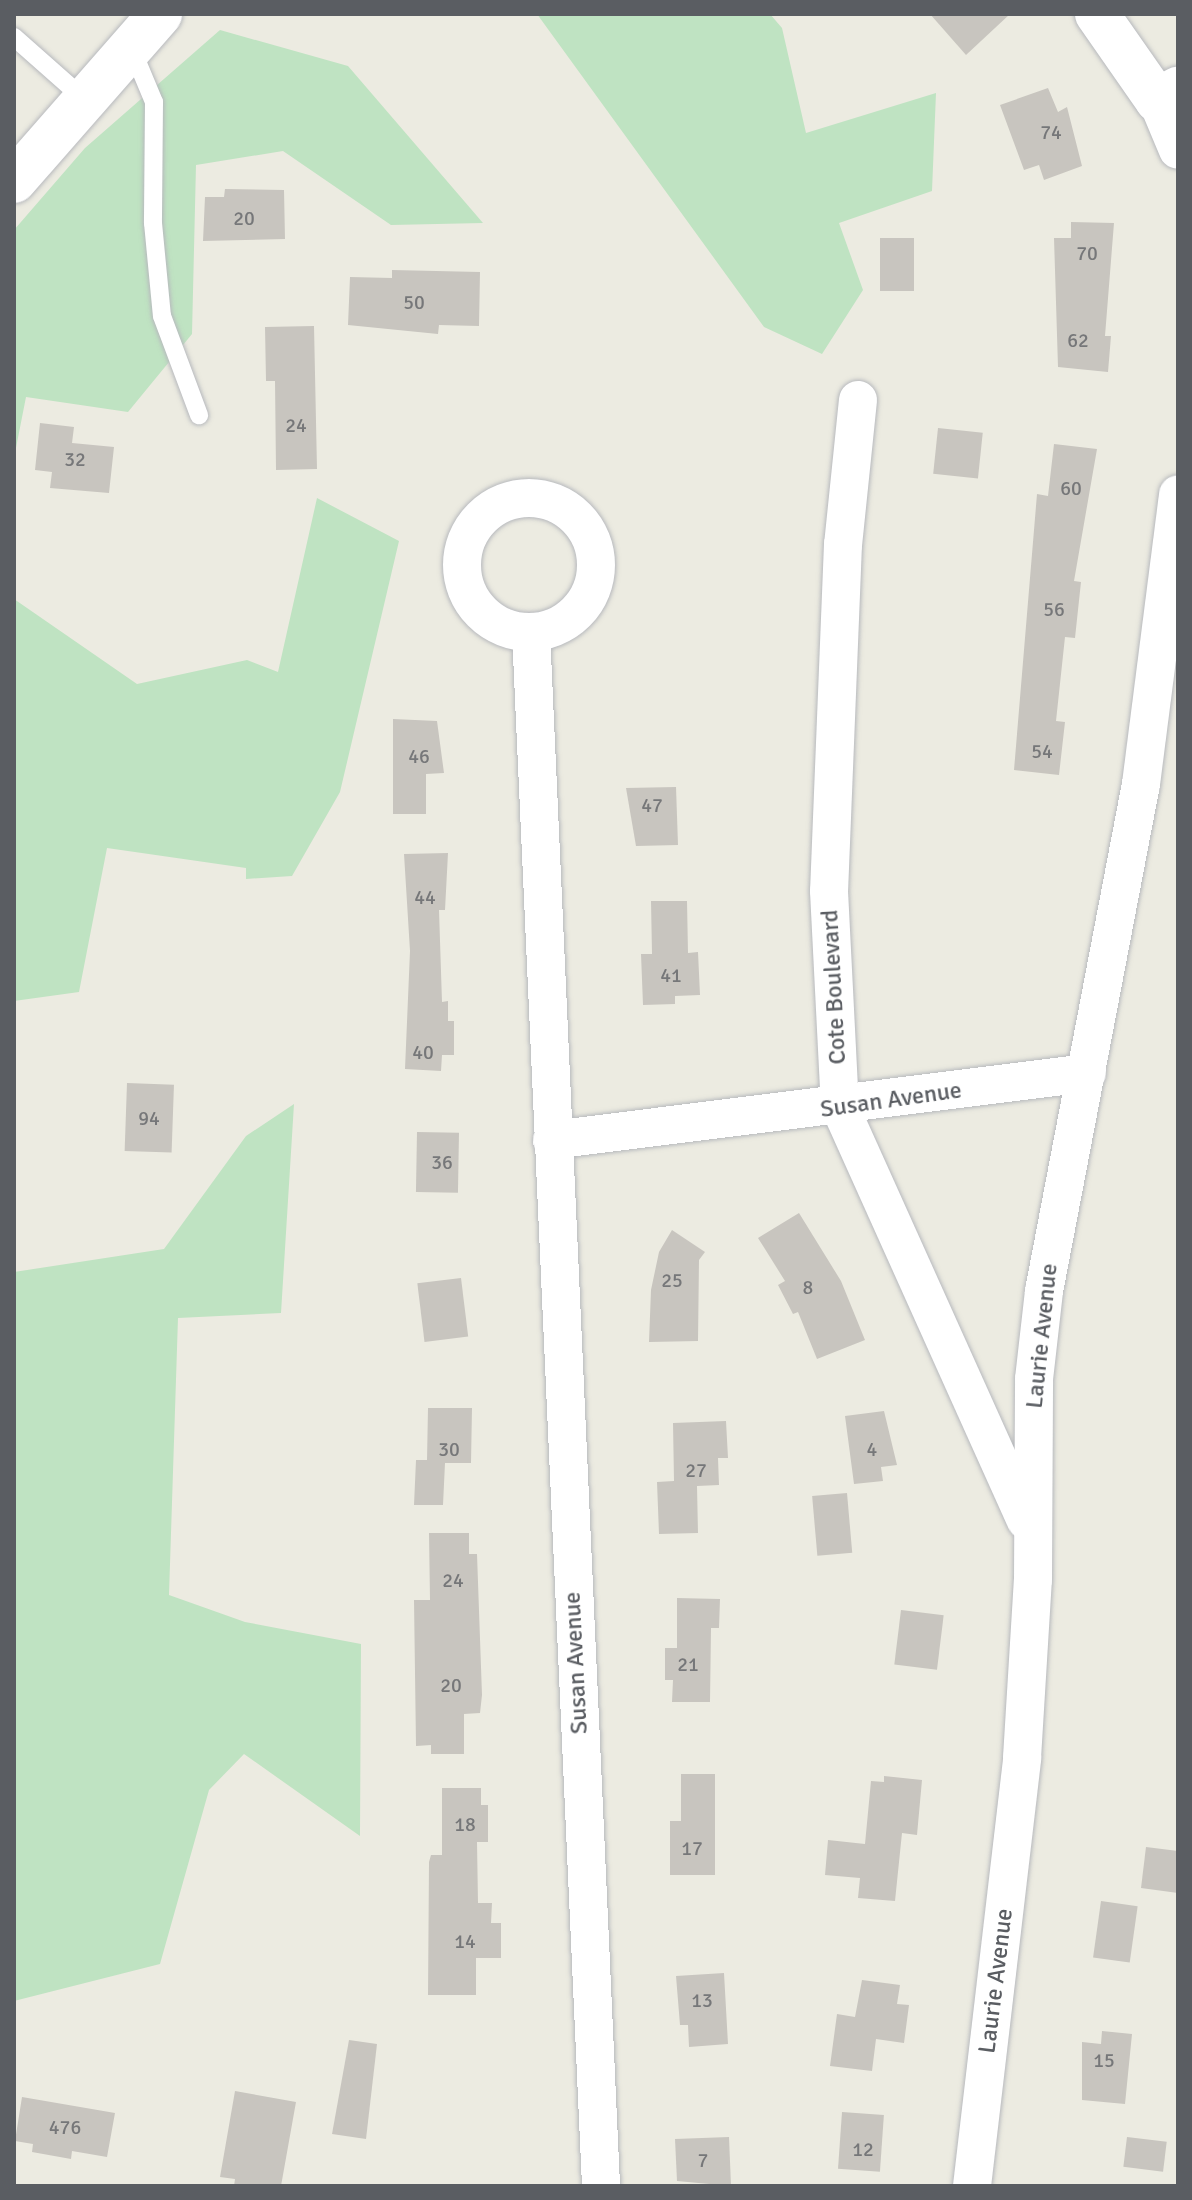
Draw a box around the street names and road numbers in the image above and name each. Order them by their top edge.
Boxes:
street label: Cote Boulevard [816,909,852,1065]
street label: Susan Avenue [818,1076,964,1124]
street label: Laurie Avenue [1020,1262,1064,1410]
street label: Susan Avenue [558,1591,594,1735]
street label: Laurie Avenue [973,1907,1019,2055]

